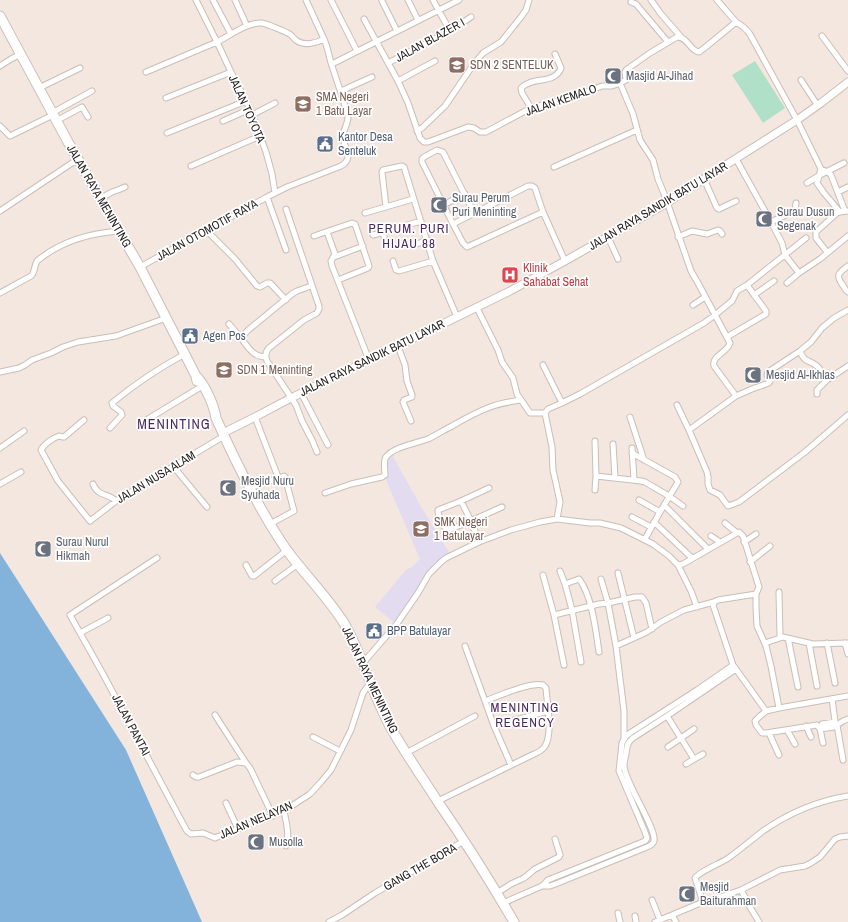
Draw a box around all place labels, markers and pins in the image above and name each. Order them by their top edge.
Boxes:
school or university icon: SDN 2 SENTELUK [447,55,467,75]
place label: SDN 2 SENTELUK [470,57,554,73]
mosque icon: Masjid Al-Jihad [603,66,623,86]
place label: Masjid Al-Jihad [626,68,693,84]
place label: SMA Negeri 1 Batu Layar [316,89,373,119]
school or university icon: SMA Negeri 1 Batu Layar [293,94,313,114]
place label: Kantor Desa Senteluk [338,129,393,159]
public building icon: Kantor Desa Senteluk [315,134,335,154]
place label: Surau Perum Puri Meninting [452,190,517,220]
mosque icon: Surau Perum Puri Meninting [429,195,449,215]
place label: Surau Dusun Segenak [777,204,834,234]
mosque icon: Surau Dusun Segenak [754,209,774,229]
place label: Klinik Sahabat Sehat [523,260,588,290]
hospital icon: Klinik Sahabat Sehat [500,265,520,285]
public building icon: Agen Pos [180,326,200,346]
place label: Agen Pos [202,328,246,344]
school or university icon: SDN 1 Meninting [214,360,234,380]
place label: SDN 1 Meninting [237,362,313,378]
mosque icon: Mesjid Al-Ikhlas [743,365,763,385]
place label: Mesjid Al-Ikhlas [766,367,835,383]
place label: Mesjid Nuru Syuhada [241,473,294,503]
mosque icon: Mesjid Nuru Syuhada [218,478,238,498]
place label: SMK Negeri 1 Batulayar [434,514,488,544]
school or university icon: SMK Negeri 1 Batulayar [411,519,431,539]
place label: Surau Nurul Hikmah [56,534,109,564]
mosque icon: Surau Nurul Hikmah [33,539,53,559]
public building icon: BPP Batulayar [364,621,384,641]
place label: BPP Batulayar [387,623,452,639]
mosque icon: Musolla [246,832,266,852]
place label: Musolla [269,834,303,850]
place label: Mesjid Baiturahman [700,879,756,909]
mosque icon: Mesjid Baiturahman [677,884,697,904]

